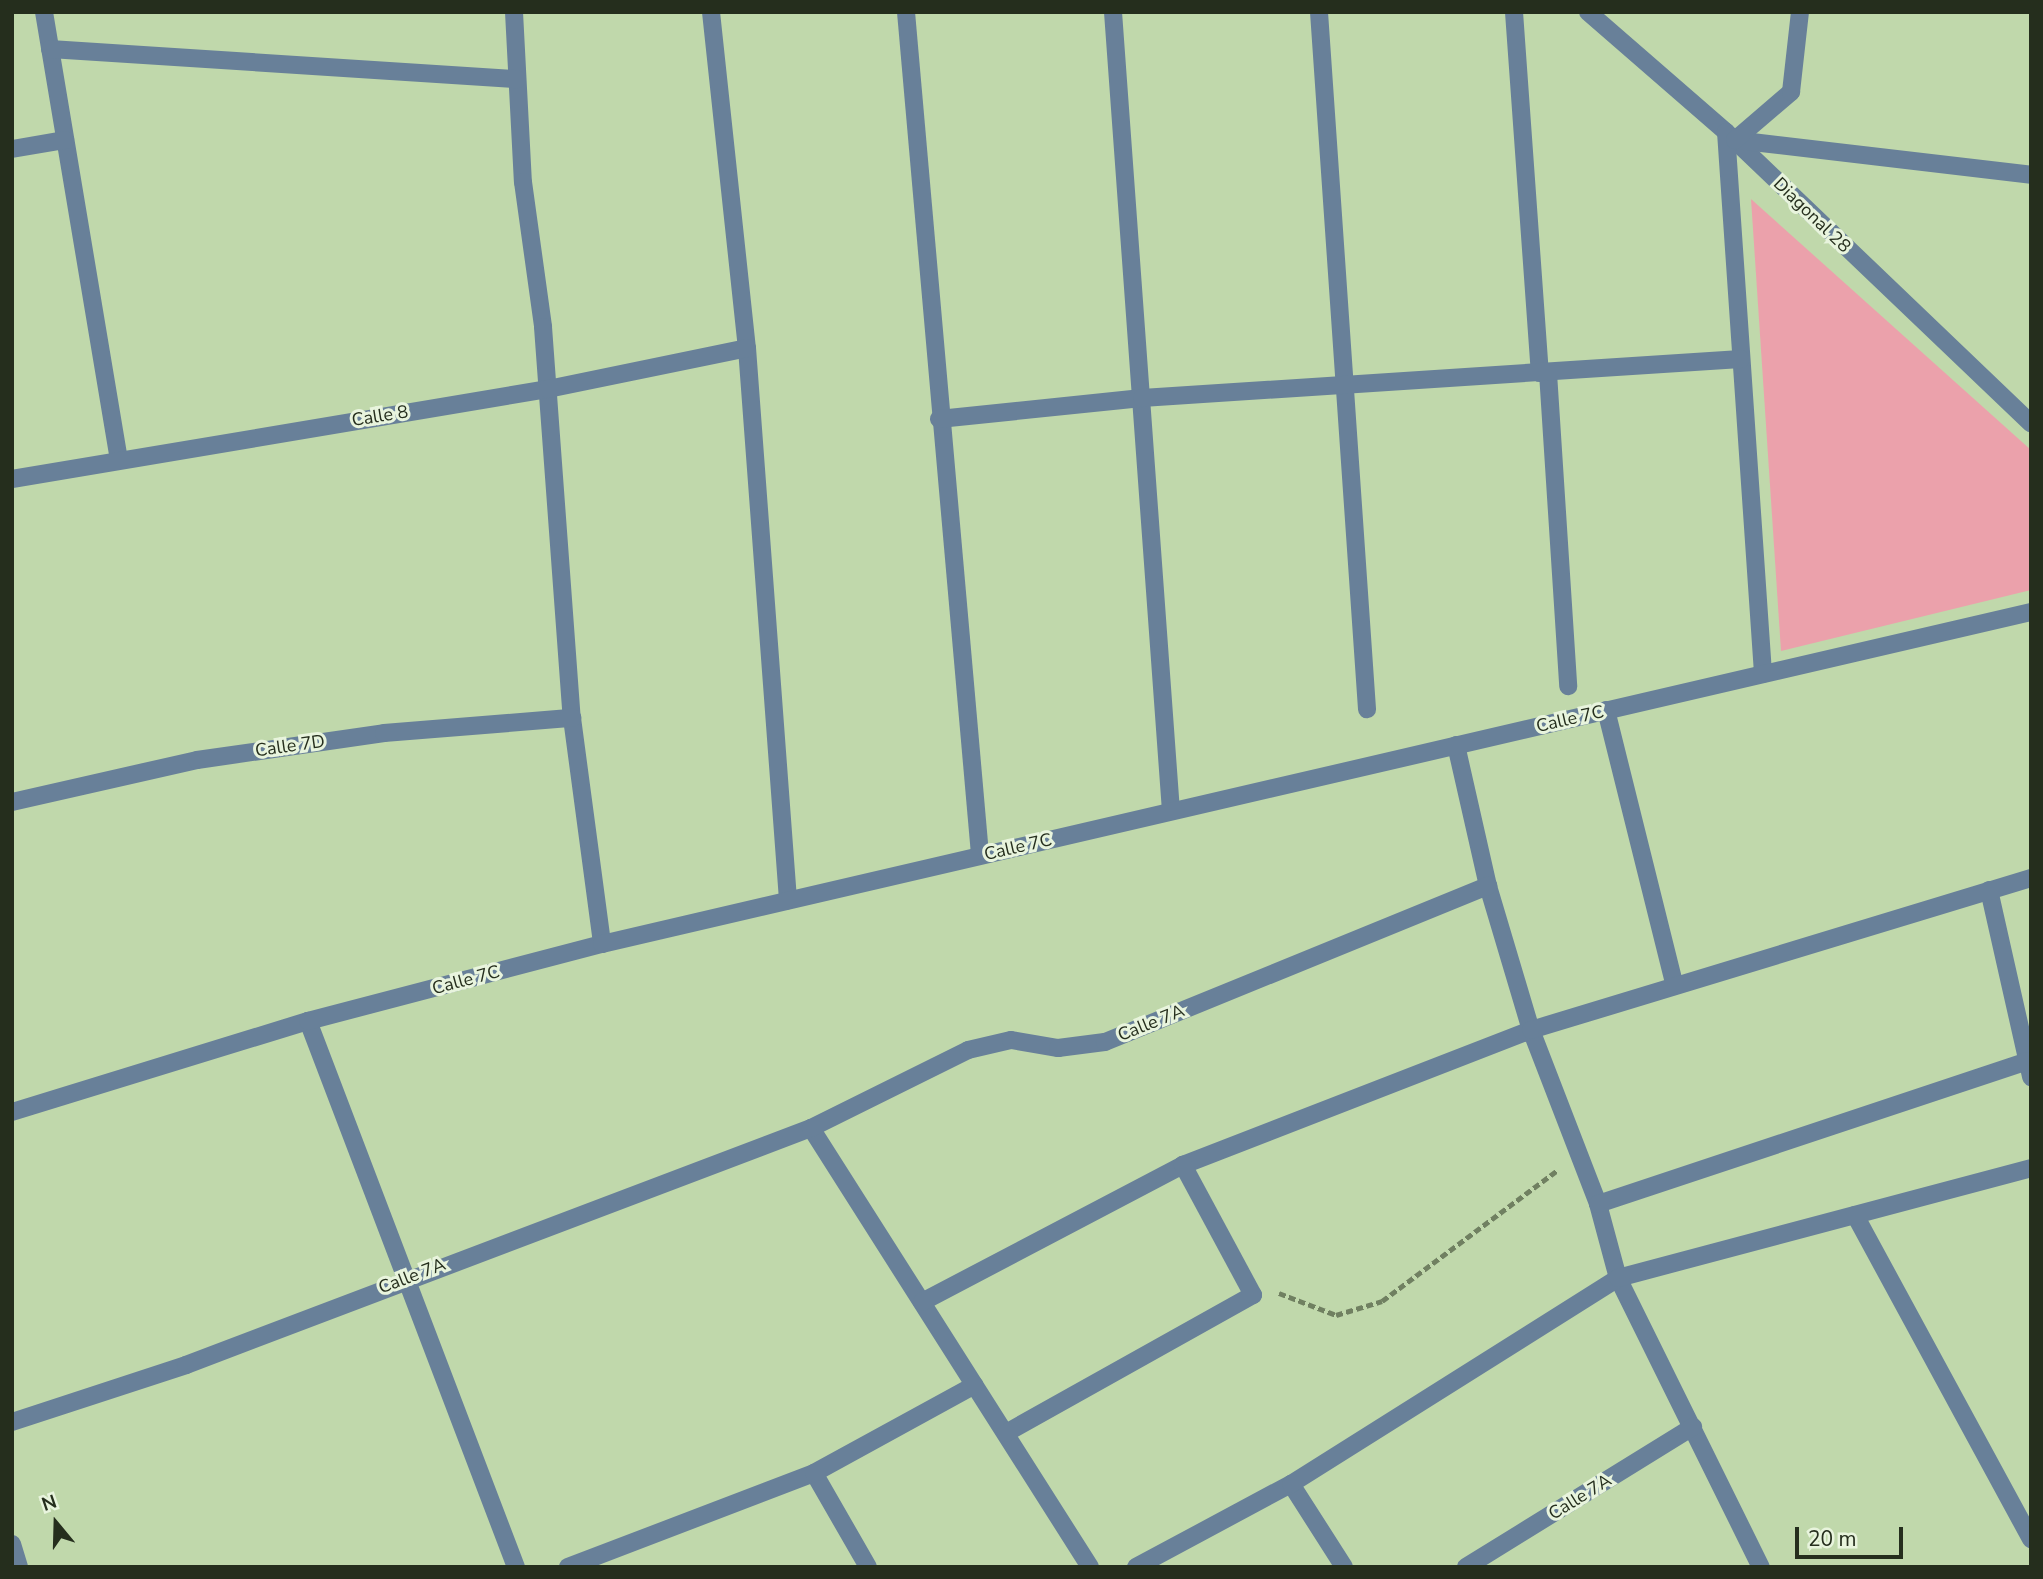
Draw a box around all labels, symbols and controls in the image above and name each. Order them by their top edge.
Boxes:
street label: Diagonal 28 [1769,173,1855,257]
street label: Calle 8 [350,401,410,431]
street label: Calle 7C [1534,701,1606,737]
street label: Calle 7D [254,730,326,762]
street label: Calle 7C [982,829,1054,865]
street label: Calle 7C [430,961,502,999]
street label: Calle 7A [1114,1000,1188,1046]
street label: Calle 7A [375,1253,449,1299]
street label: Calle 7A [1545,1469,1615,1525]
north arrow [21,1488,91,1558]
text: N [38,1489,60,1518]
scale bar [1798,1512,1906,1556]
text: 20 m [1808,1525,1857,1553]

